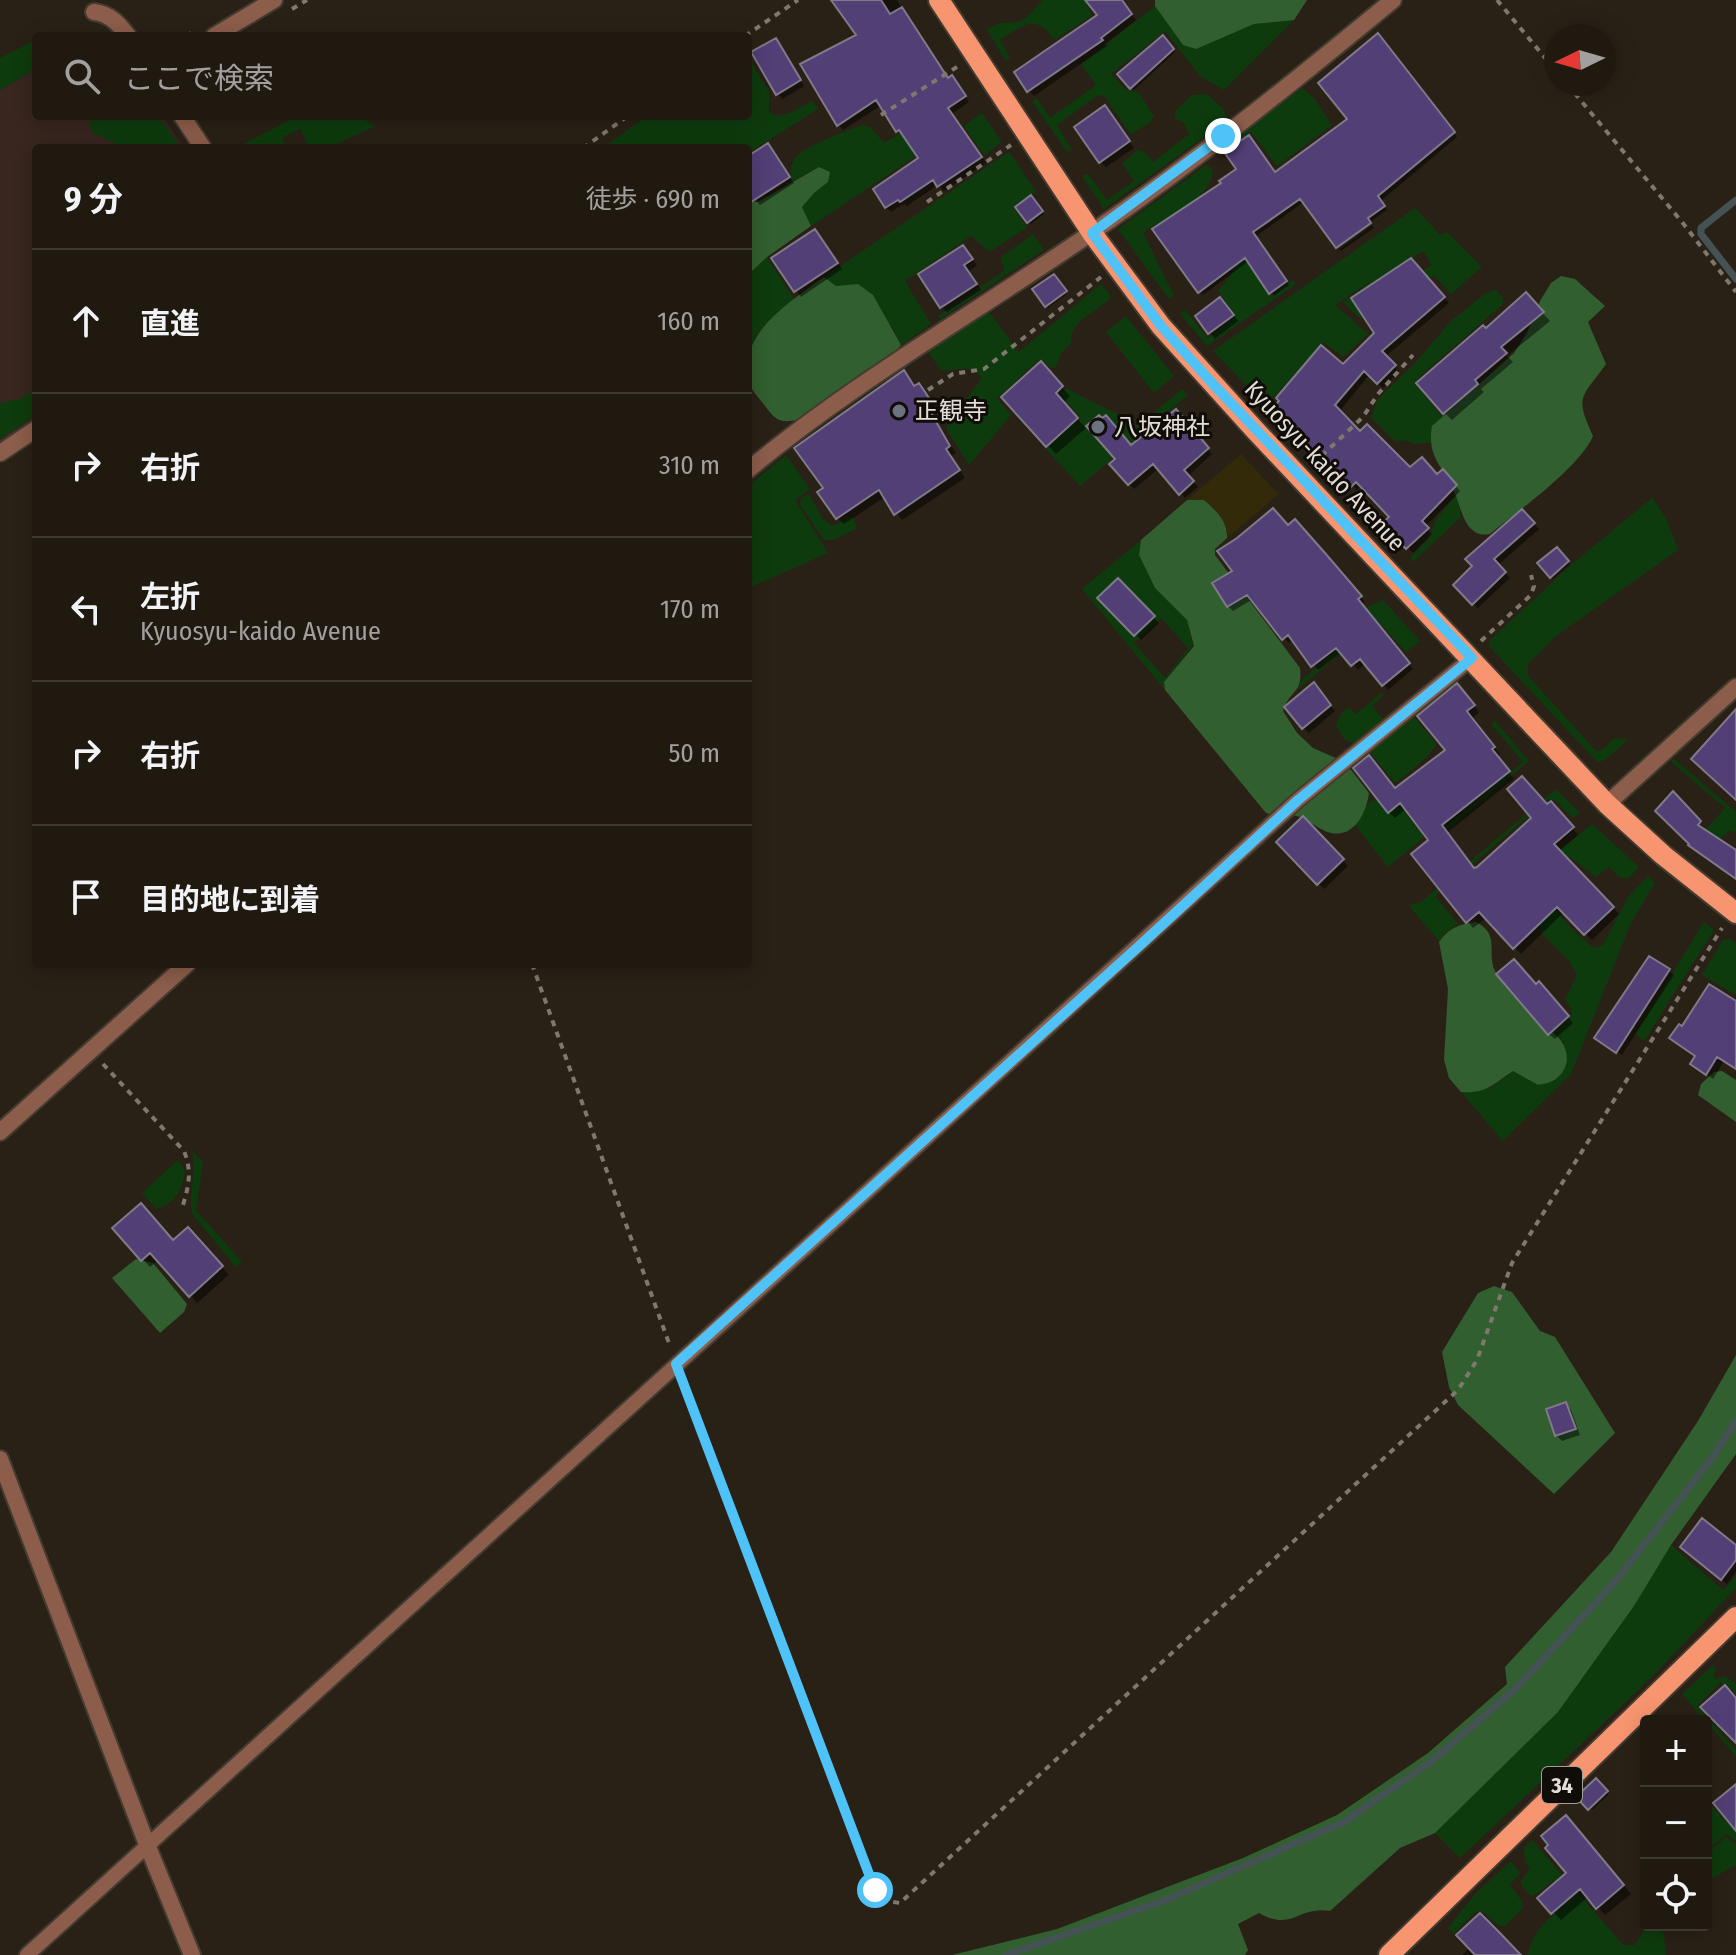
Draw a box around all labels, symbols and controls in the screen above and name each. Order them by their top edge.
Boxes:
north arrow [1544,24,1616,96]
search box [32,32,752,120]
icon: search [60,54,104,98]
text: ここで検索 [124,61,274,97]
route end [1205,118,1241,154]
text: 9 分 [64,179,123,220]
text: 徒歩 · 690 m [585,184,720,215]
icon: ahead [64,299,108,343]
text: 直進 [140,306,200,342]
text: 160 m [657,306,720,337]
street label: Kyuosyu-kaido Avenue [1239,375,1411,557]
place label: 正観寺 [915,397,987,425]
marker: 正観寺 [890,402,908,420]
place label: 八坂神社 [1114,413,1210,441]
marker: 八坂神社 [1089,418,1107,436]
icon: right [64,443,108,487]
text: 右折 [140,450,200,486]
text: 310 m [659,450,720,481]
text: 左折 [140,579,200,615]
icon: left [64,587,108,631]
text: 170 m [660,594,720,625]
text: Kyuosyu-kaido Avenue [140,616,381,647]
icon: right [64,731,108,775]
text: 右折 [140,738,200,774]
text: 50 m [668,738,720,769]
icon: arrive [64,875,108,919]
text: 目的地に到着 [140,882,320,918]
map controls [1640,1715,1712,1931]
button: + [1640,1715,1712,1787]
road number: 34 [1542,1767,1582,1803]
button: − [1640,1787,1712,1859]
button: locate [1640,1859,1712,1931]
route start [857,1872,893,1908]

